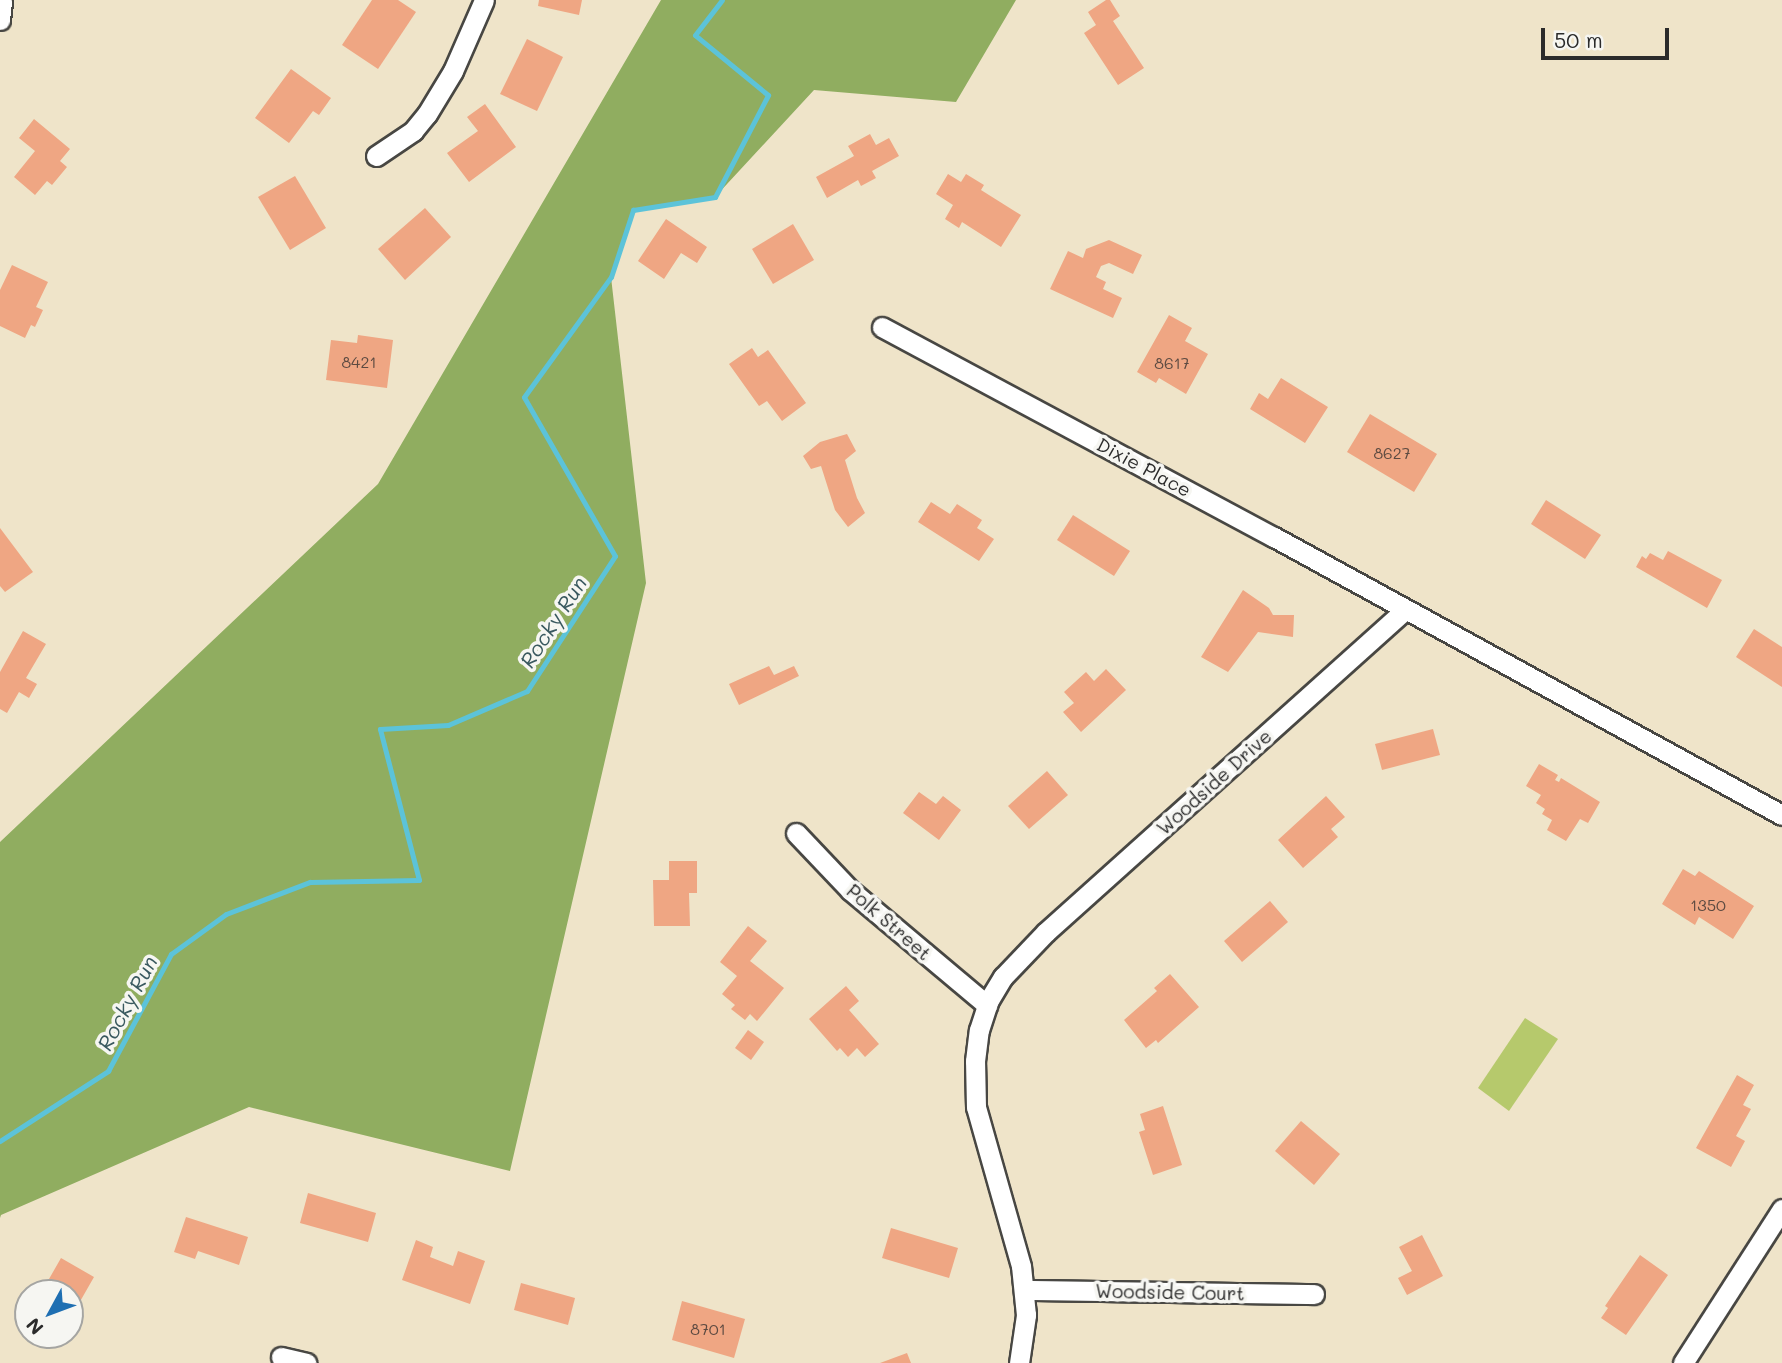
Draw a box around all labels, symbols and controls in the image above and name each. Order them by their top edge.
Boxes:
scale bar [1544,14,1672,58]
text: 50 m [1554,26,1603,53]
house number: 8421 [341,352,377,372]
house number: 8617 [1154,353,1190,373]
street label: Dixie Place [1093,433,1195,501]
house number: 8627 [1373,443,1411,463]
water label: Rocky Run [514,572,592,672]
street label: Woodside Drive [1152,725,1276,839]
street label: Polk Street [842,879,936,965]
house number: 1350 [1690,895,1726,915]
water label: Rocky Run [92,951,162,1055]
north arrow [14,1279,84,1349]
street label: Woodside Court [1095,1279,1245,1305]
text: N [20,1313,48,1340]
house number: 8701 [690,1319,726,1339]

